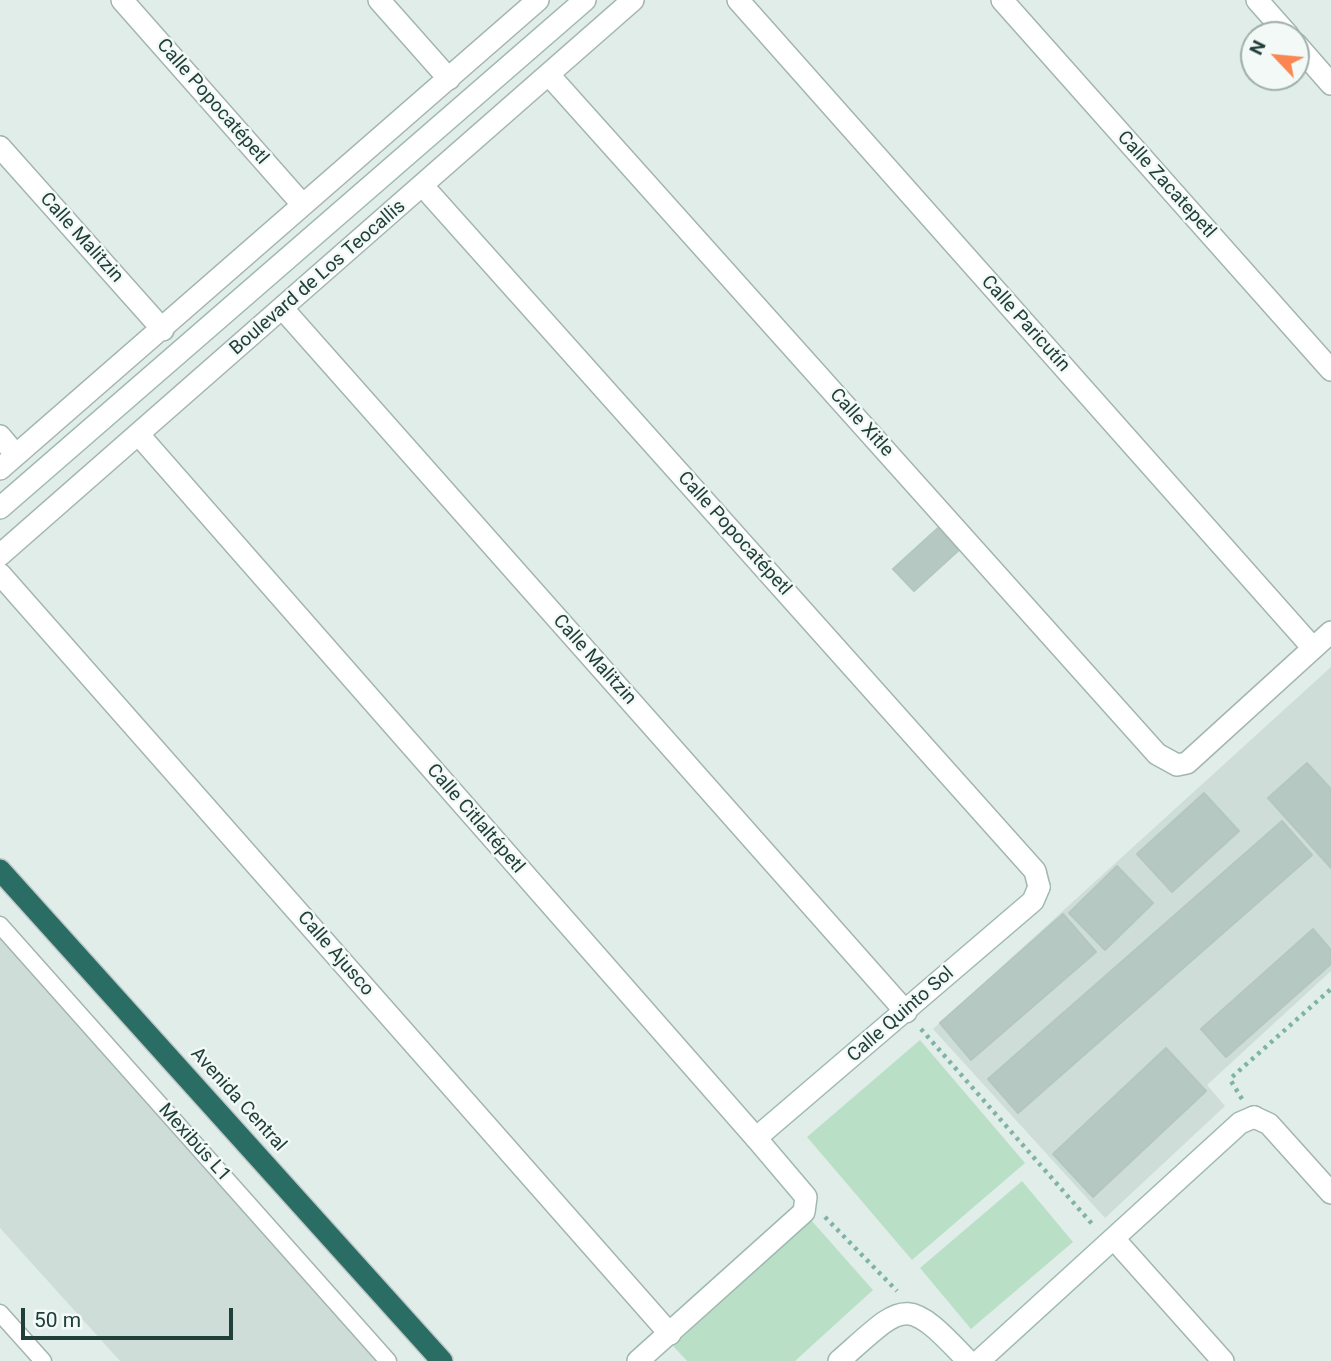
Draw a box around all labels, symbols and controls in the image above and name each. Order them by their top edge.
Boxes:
north arrow [1240,21,1310,91]
street label: Calle Popocatépetl [151,34,273,170]
text: N [1244,36,1271,59]
street label: Calle Zacatepetl [1112,127,1220,243]
street label: Calle Malitzin [35,188,127,288]
street label: Boulevard de Los Teocallis [226,196,410,360]
street label: Calle Paricutín [976,271,1074,377]
street label: Calle Xitle [824,384,898,462]
street label: Calle Popocatépetl [672,467,796,601]
street label: Calle Malitzin [548,610,640,710]
street label: Calle Citlaltépetl [421,760,529,878]
street label: Calle Ajusco [292,907,378,1001]
street label: Calle Quinto Sol [843,963,959,1067]
street label: Avenida Central [185,1043,291,1157]
street label: Mexibús L1 [153,1099,235,1187]
scale bar [24,1294,236,1338]
text: 50 m [34,1308,81,1332]

